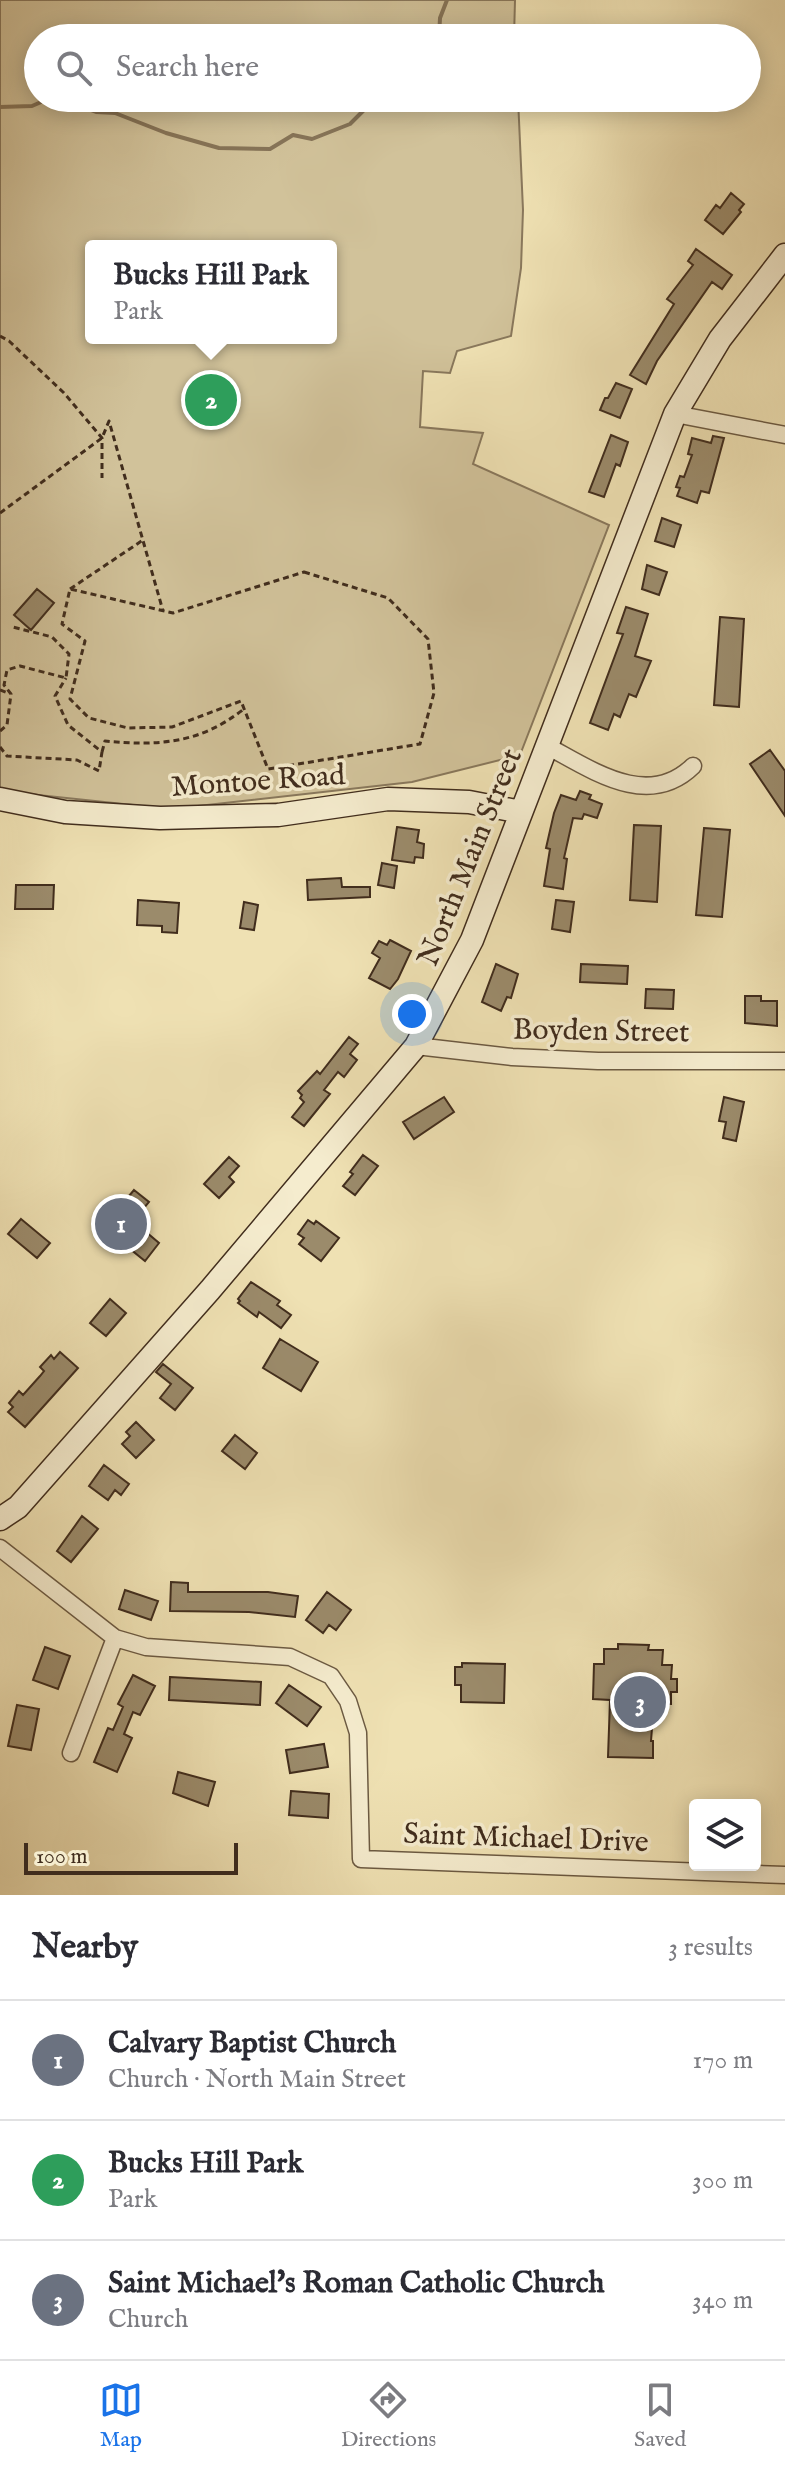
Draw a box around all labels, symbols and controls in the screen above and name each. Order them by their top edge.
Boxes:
search box [24,24,761,112]
icon: search [52,46,96,90]
text: Search here [116,49,259,87]
popup [85,240,337,344]
text: Bucks Hill Park [113,257,309,295]
text: Park [113,295,163,328]
pin: 2 [185,370,237,430]
street label: North Main Street [410,743,532,972]
street label: Montoe Road [170,757,347,807]
your location [392,994,432,1034]
street label: Boyden Street [512,1011,690,1053]
pin: 1 [95,1194,147,1254]
pin: 3 [614,1672,666,1732]
map controls [689,1799,761,1871]
button: layers [689,1799,761,1871]
street label: Saint Michael Drive [403,1816,649,1862]
scale bar [24,1839,238,1875]
text: 100 m [36,1843,88,1871]
text: Nearby [32,1926,138,1969]
text: 3 results [668,1931,753,1964]
text: Calvary Baptist Church [108,2025,396,2063]
text: 1 [53,2044,63,2077]
text: 170 m [693,2044,753,2077]
text: Church · North Main Street [108,2063,406,2096]
text: Bucks Hill Park [108,2145,303,2183]
text: 2 [52,2164,64,2197]
text: 300 m [692,2164,753,2197]
text: Park [108,2183,157,2216]
text: Saint Michael's Roman Catholic Church [108,2265,605,2303]
text: 3 [53,2284,63,2317]
text: 340 m [692,2284,753,2317]
text: Church [108,2303,188,2336]
tab: Map [99,2378,143,2454]
tab: Directions [341,2378,436,2454]
tab: Saved [634,2378,686,2454]

